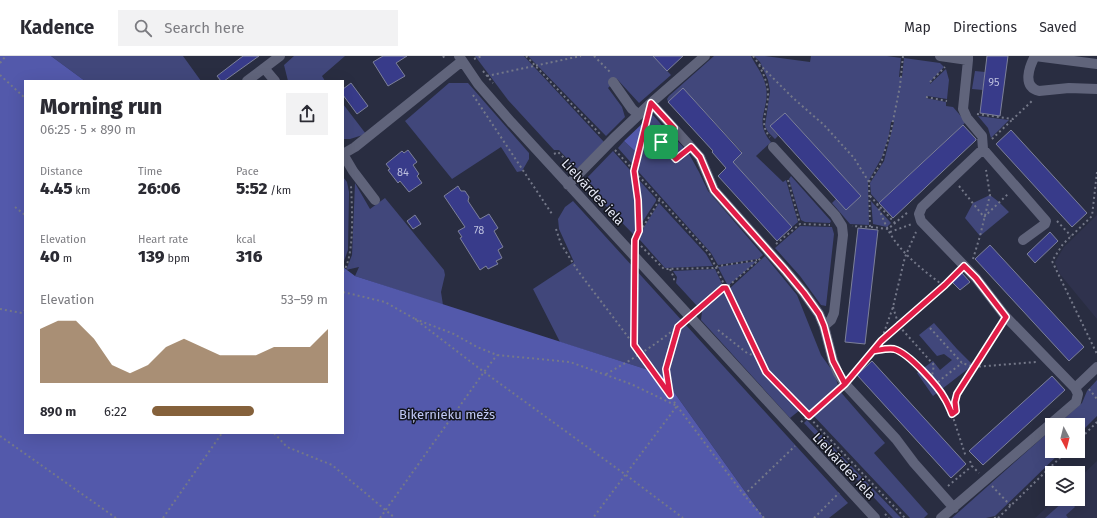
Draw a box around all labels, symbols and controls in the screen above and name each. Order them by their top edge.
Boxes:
search box [118,10,398,46]
text: Kadence [20,16,94,39]
icon: search [132,17,154,39]
text: Search here [164,19,244,37]
text: Map [904,19,931,36]
text: Directions [953,19,1017,36]
text: Saved [1039,19,1077,36]
house number: 95 [988,76,1000,89]
text: Morning run [40,93,162,120]
button: share [286,93,328,135]
text: 06:25 · 5 × 890 m [40,122,136,137]
pin [644,125,678,159]
icon: arrive [650,131,672,153]
street label: Lielvārdes iela [559,156,627,228]
text: Distance [40,165,83,178]
text: Time [138,165,162,178]
text: Pace [236,165,259,178]
house number: 84 [397,166,409,179]
text: 4.45 [40,178,72,199]
text: 26:06 [138,178,181,199]
text: 5:52 [236,178,267,199]
text: km [72,184,90,197]
text: /km [267,184,291,197]
house number: 78 [474,224,484,237]
text: Elevation [40,233,86,246]
text: Heart rate [138,233,188,246]
text: kcal [236,233,256,246]
text: 40 [40,246,60,267]
text: 139 [138,246,165,267]
text: 316 [236,246,262,267]
text: m [60,252,72,265]
text: bpm [165,252,190,265]
text: Elevation [40,292,94,307]
text: 53–59 m [281,292,328,307]
text: 890 m [40,404,76,419]
text: 6:22 [104,404,127,419]
park label: Biķernieku mežs [399,407,495,423]
north arrow [1045,418,1085,458]
map controls [1045,418,1085,506]
street label: Lielvārdes iela [810,430,878,502]
button: layers [1045,466,1085,506]

